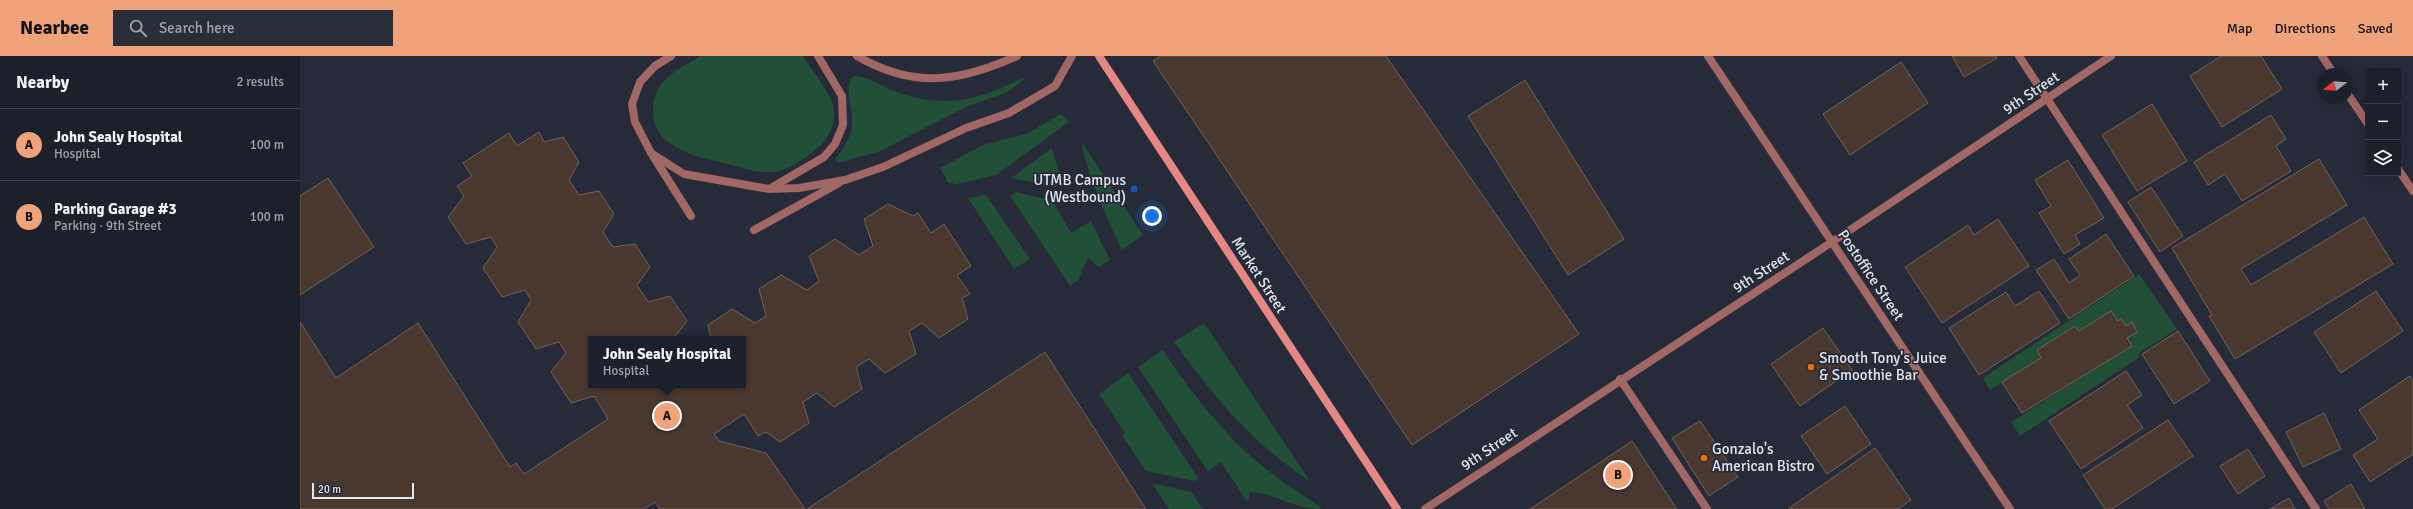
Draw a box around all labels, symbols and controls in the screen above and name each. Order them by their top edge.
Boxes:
search box [113,10,393,46]
text: Nearbee [20,16,89,40]
icon: search [127,17,149,39]
text: Search here [159,19,235,37]
text: Map [2227,20,2253,37]
text: Directions [2275,20,2336,37]
text: Saved [2358,20,2393,37]
street label: 9th Street [1999,68,2063,118]
north arrow [2317,68,2353,104]
map controls [2365,68,2401,176]
button: + [2365,68,2401,104]
text: Nearby [16,72,69,93]
text: 2 results [236,74,284,90]
button: − [2365,104,2401,140]
text: John Sealy Hospital [54,128,183,146]
text: A [25,137,33,153]
text: 100 m [250,137,284,153]
button: layers [2365,140,2401,176]
text: Hospital [54,146,101,162]
place label: UTMB Campus (Westbound) [1033,171,1126,206]
marker: UTMB Campus (Westbound) [1129,184,1139,194]
text: Parking Garage #3 [54,200,177,218]
your location [1142,206,1162,226]
text: B [25,209,33,225]
text: 100 m [250,209,284,225]
text: Parking · 9th Street [54,218,161,234]
street label: Postoffice Street [1834,226,1908,324]
street label: Market Street [1228,233,1290,317]
street label: 9th Street [1729,247,1793,297]
popup [588,336,746,388]
text: John Sealy Hospital [603,345,731,363]
place label: Smooth Tony's Juice & Smoothie Bar [1819,349,1947,384]
marker: Smooth Tony's Juice & Smoothie Bar [1806,362,1816,372]
text: Hospital [603,363,649,379]
pin: A [654,401,680,431]
street label: 9th Street [1457,424,1521,474]
place label: Gonzalo's American Bistro [1712,440,1815,475]
marker: Gonzalo's American Bistro [1699,453,1709,463]
pin: B [1605,460,1631,490]
scale bar [312,481,414,500]
text: 20 m [318,483,341,496]

